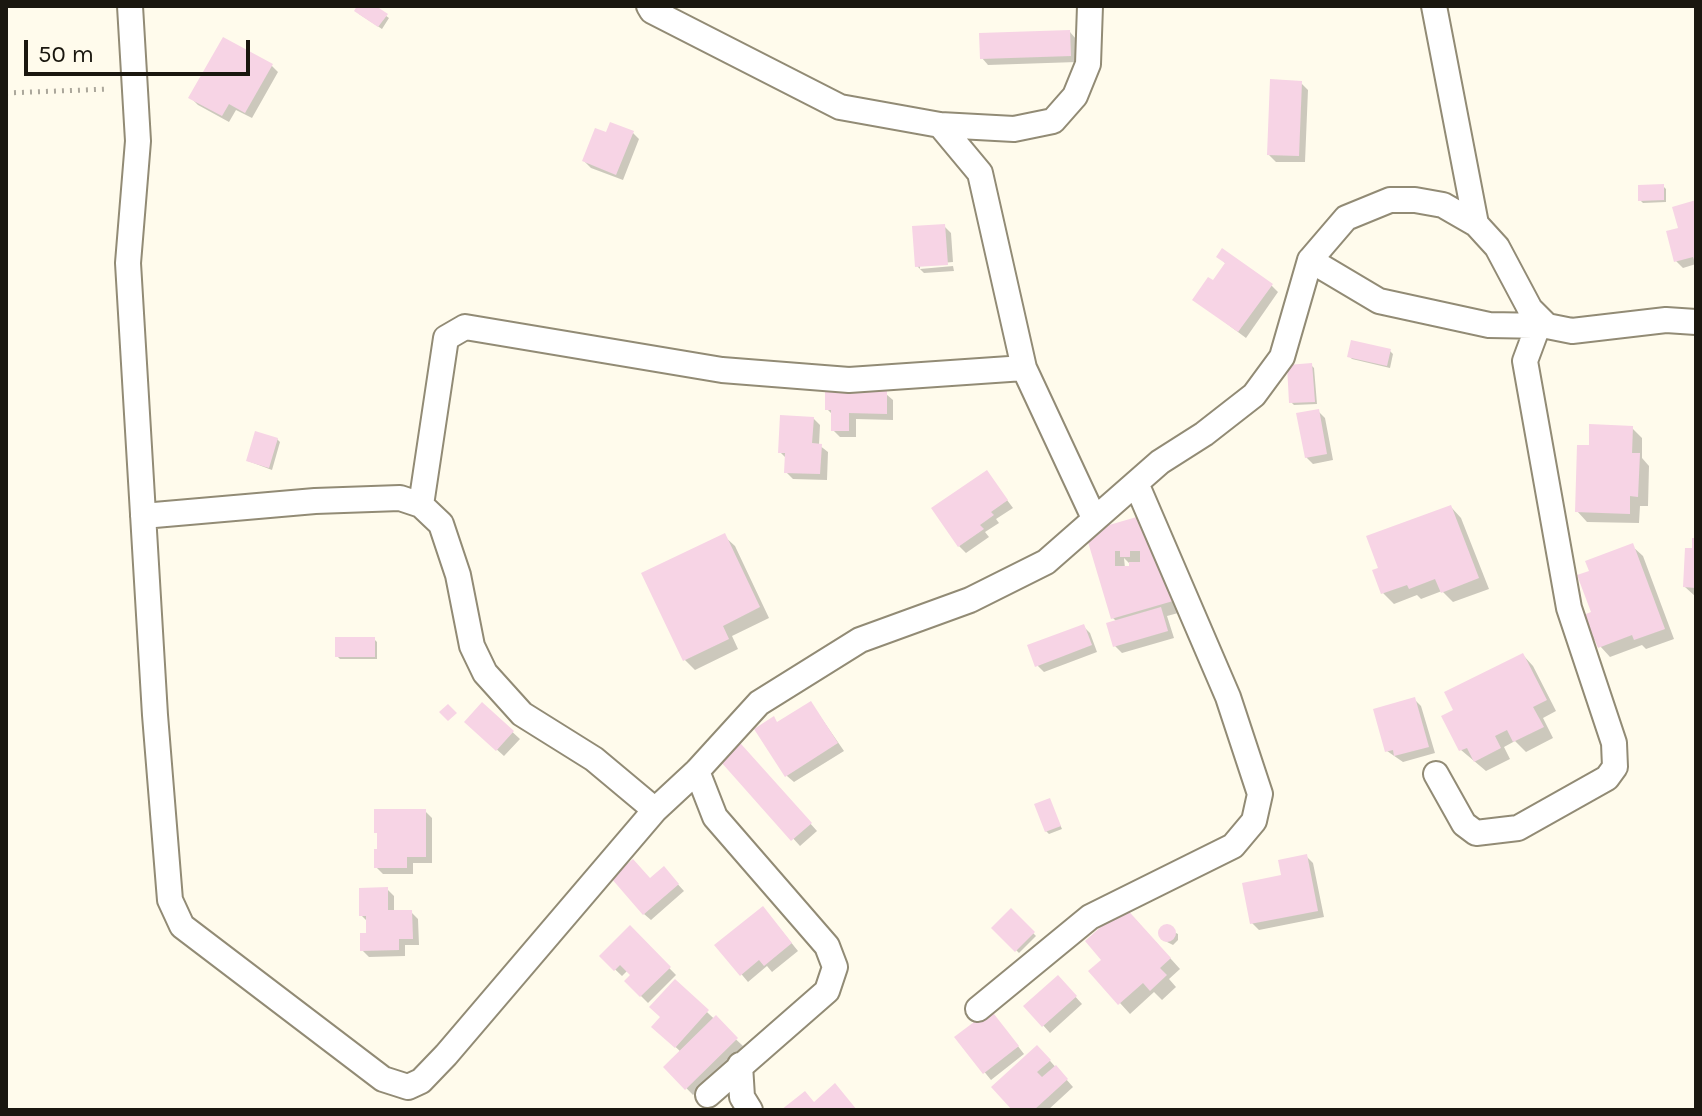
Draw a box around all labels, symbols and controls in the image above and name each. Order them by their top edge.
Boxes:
scale bar [28,24,254,74]
text: 50 m [38,40,94,68]

